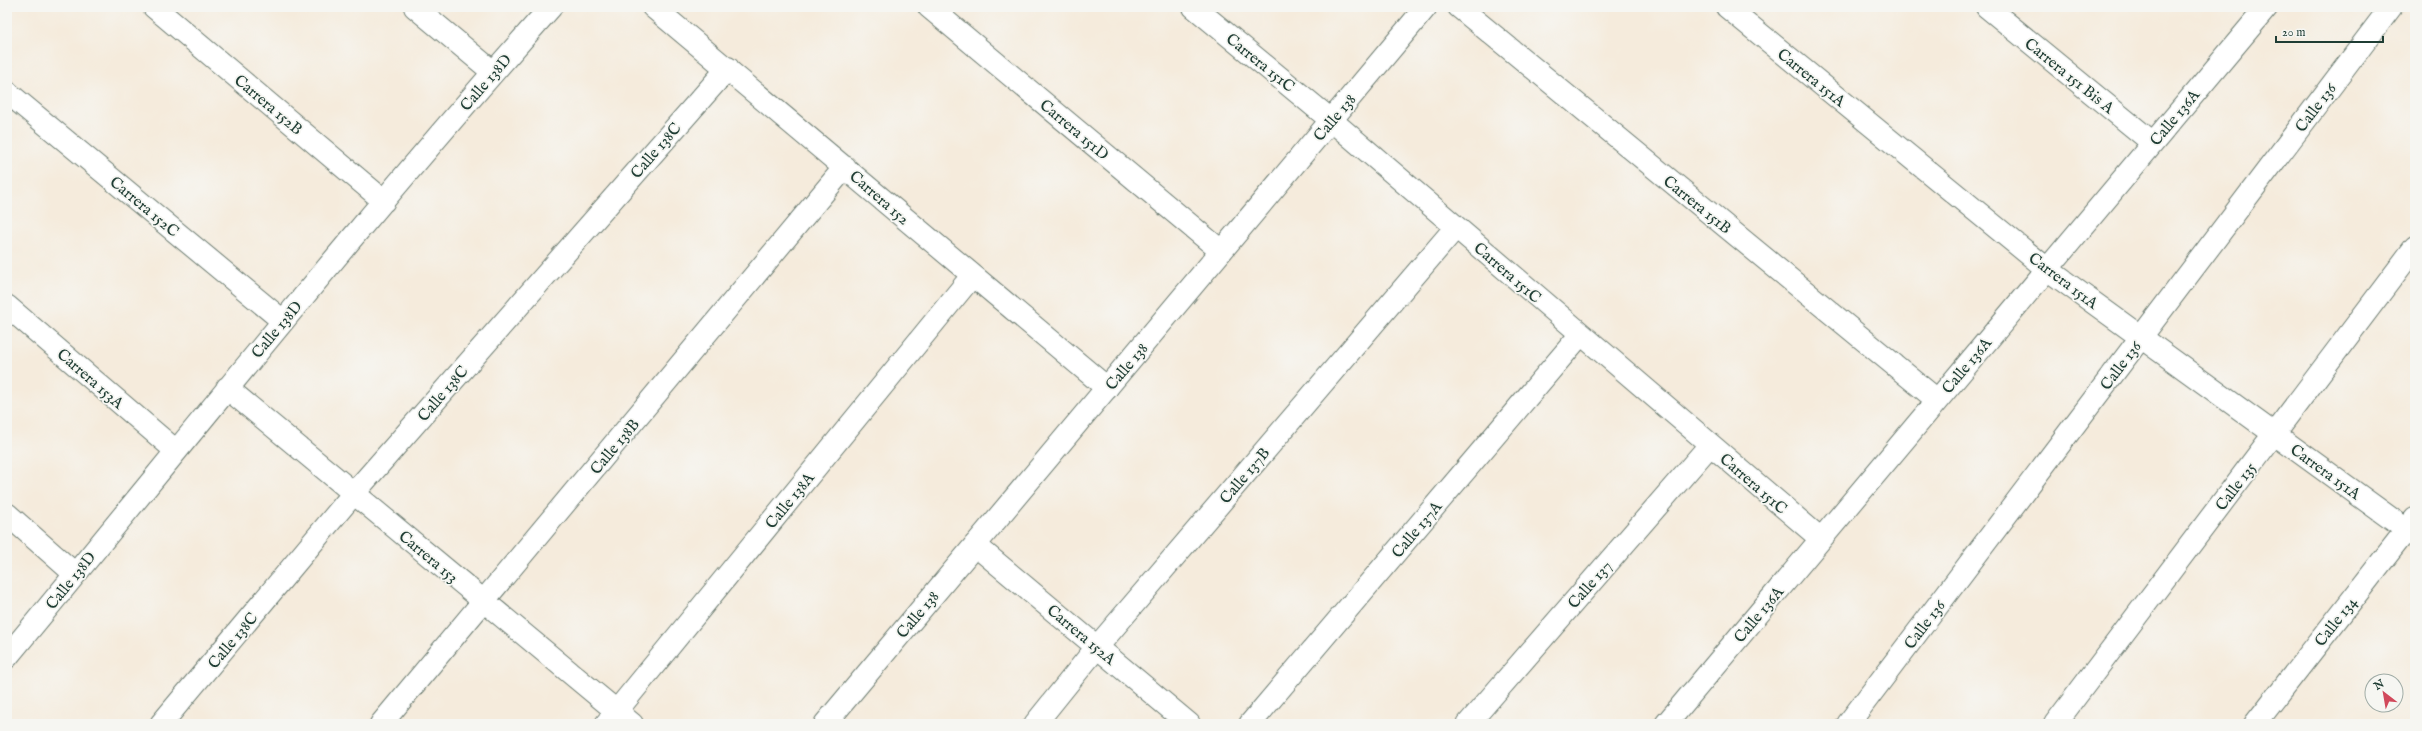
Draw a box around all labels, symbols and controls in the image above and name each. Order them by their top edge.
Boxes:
scale bar [2276,18,2383,44]
text: 20 m [2282,25,2305,40]
street label: Carrera 151C [1221,30,1298,97]
street label: Carrera 151 Bis A [2020,34,2119,120]
street label: Carrera 151A [1772,45,1850,113]
street label: Calle 138D [456,51,517,116]
street label: Carrera 152B [229,71,306,140]
street label: Calle 136 [2292,79,2342,137]
street label: Calle 136A [2146,85,2206,151]
street label: Calle 138 [1310,90,1361,146]
street label: Carrera 151D [1035,96,1113,165]
street label: Calle 138C [627,119,686,183]
street label: Carrera 152 [845,167,913,230]
street label: Carrera 151B [1659,172,1735,239]
street label: Carrera 152C [105,173,182,242]
street label: Carrera 151C [1469,239,1545,308]
street label: Carrera 151A [2024,249,2103,315]
street label: Calle 138D [248,297,307,363]
street label: Calle 136A [1938,333,1998,399]
street label: Calle 136 [2097,337,2147,395]
street label: Calle 138 [1102,339,1153,395]
street label: Carrera 153A [52,345,128,415]
street label: Calle 138C [414,362,473,426]
street label: Calle 138B [586,415,645,479]
street label: Carrera 151A [2286,440,2365,506]
street label: Calle 137B [1216,444,1275,509]
street label: Carrera 151C [1715,450,1791,519]
street label: Calle 135 [2212,459,2261,515]
street label: Calle 138A [762,468,820,534]
street label: Calle 137A [1388,497,1448,563]
street label: Carrera 153 [394,527,462,588]
street label: Calle 138D [42,548,101,614]
street label: Calle 137 [1564,557,1617,613]
street label: Calle 136A [1730,582,1790,648]
street label: Calle 138 [893,587,944,643]
street label: Calle 134 [2311,593,2362,651]
street label: Calle 136 [1901,596,1951,654]
street label: Carrera 152A [1042,601,1120,671]
street label: Calle 138C [204,609,263,674]
north arrow [2364,673,2404,713]
text: N [2371,677,2387,694]

